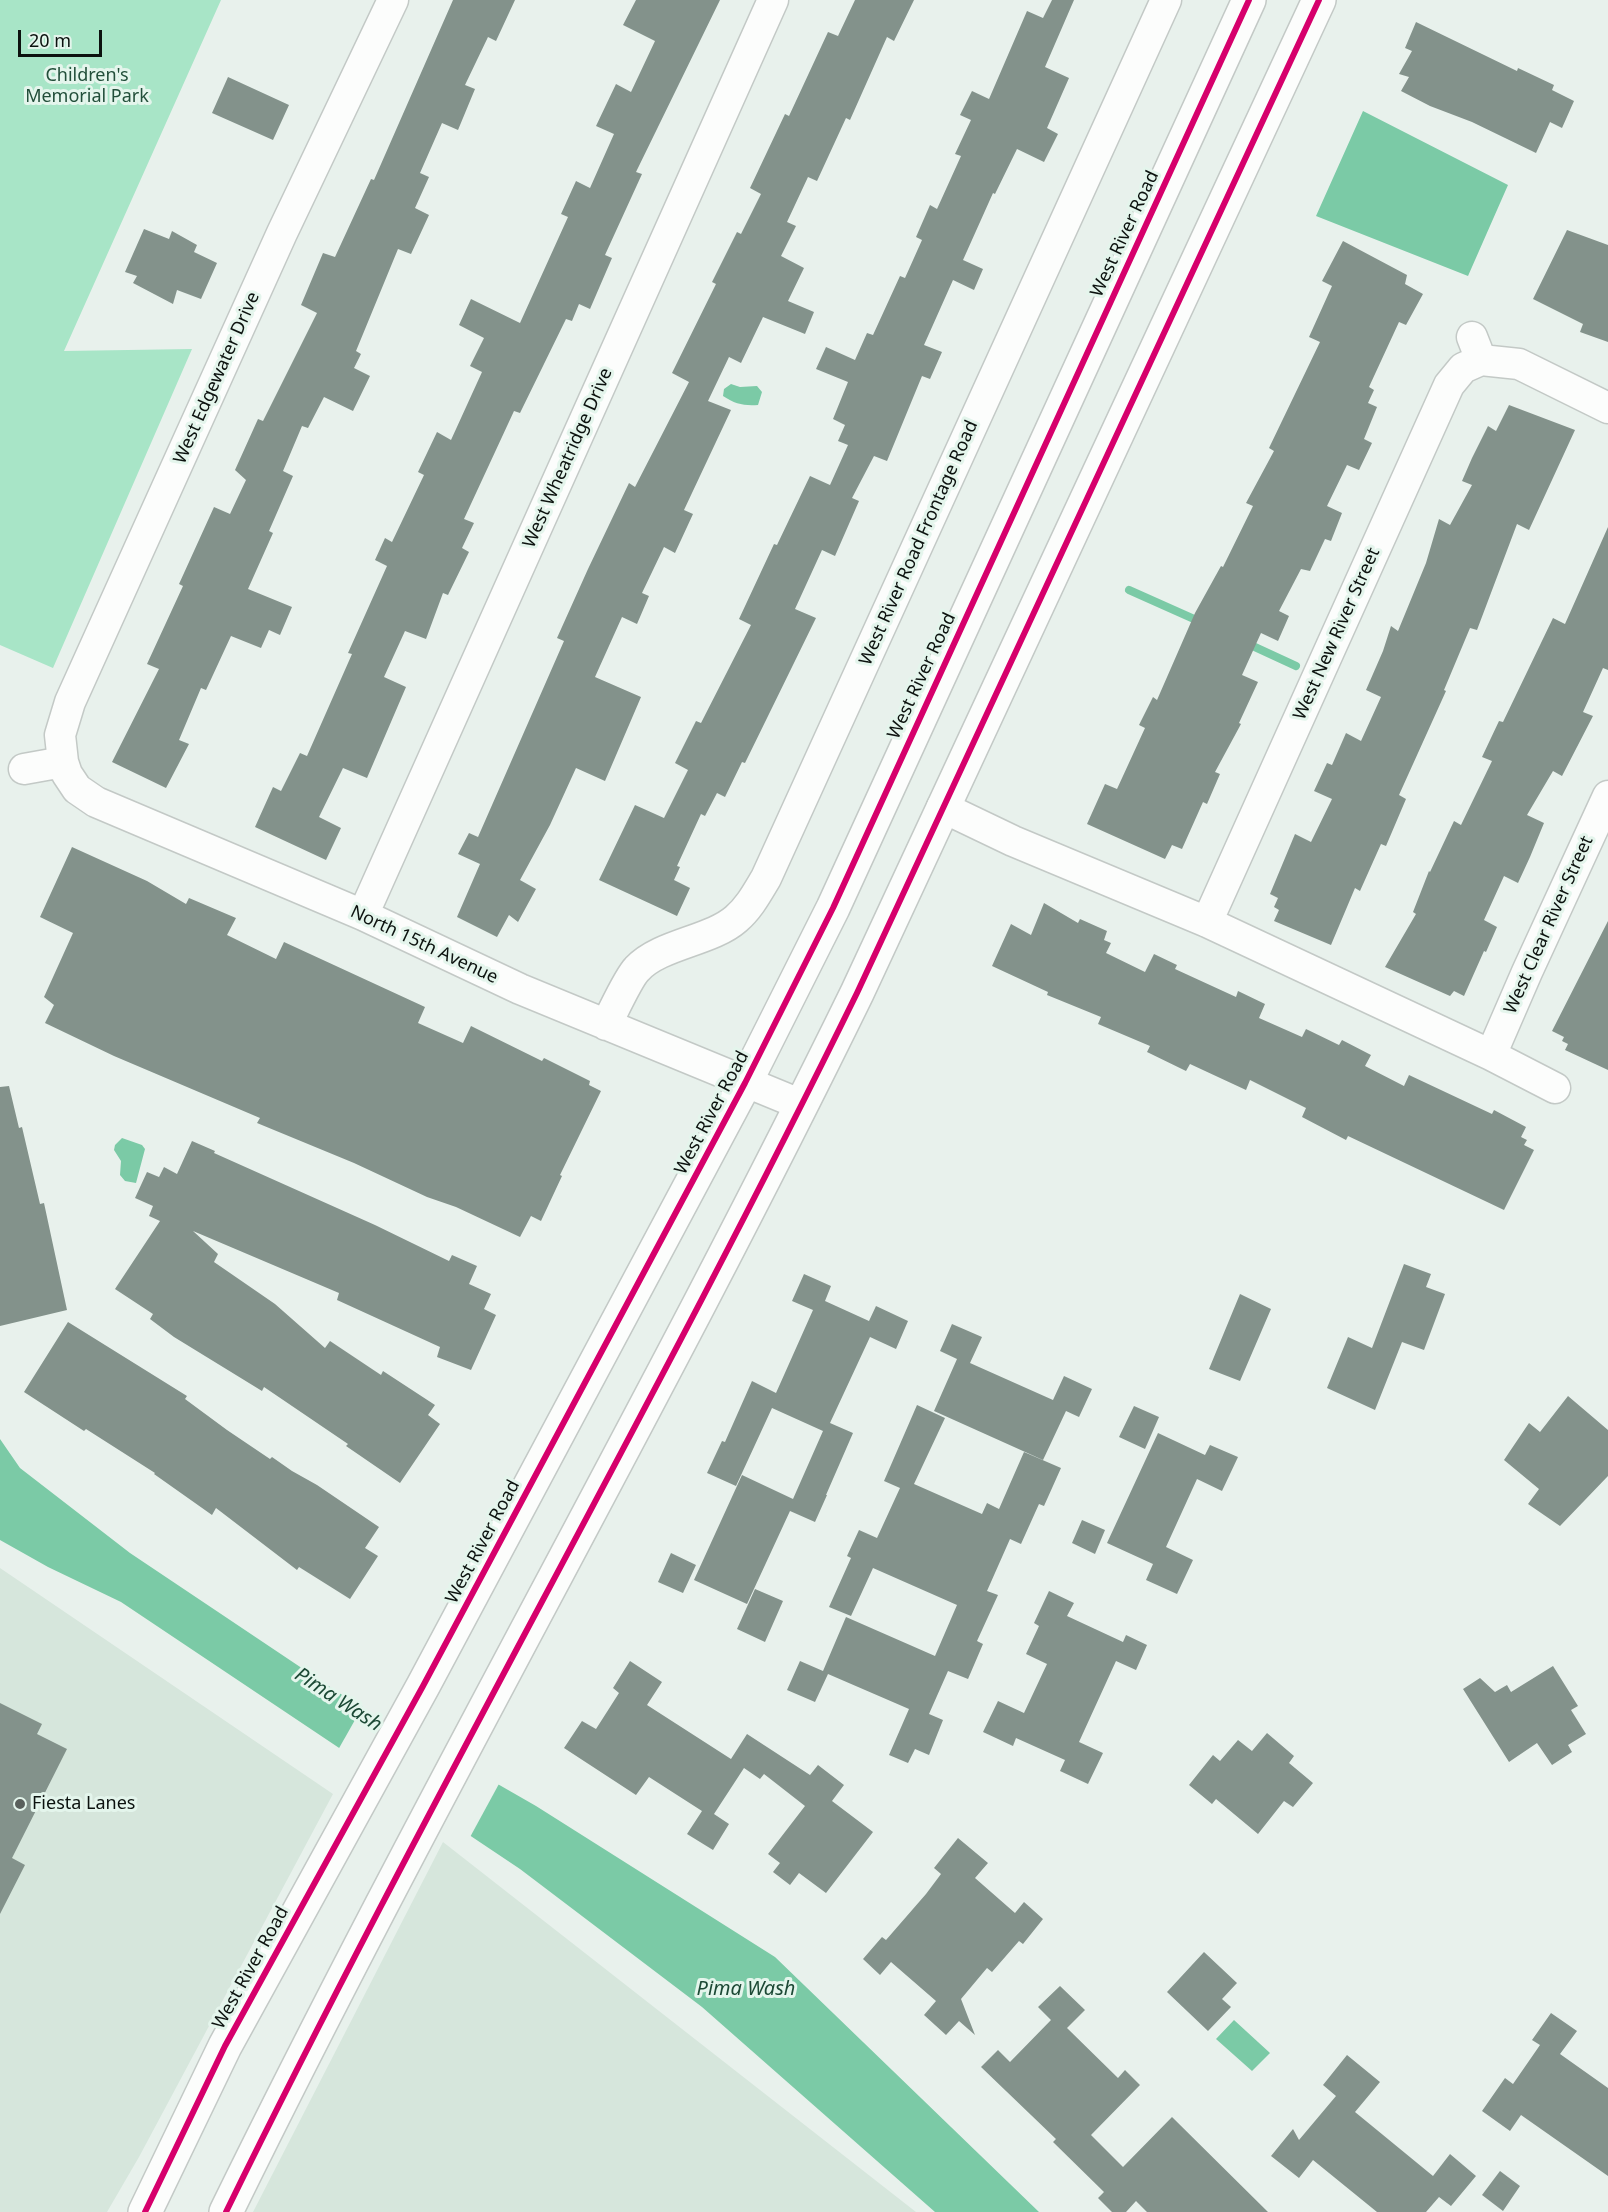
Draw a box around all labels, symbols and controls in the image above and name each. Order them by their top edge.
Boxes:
scale bar [21,18,105,56]
text: 20 m [29,28,71,52]
park label: Children's Memorial Park [25,65,149,107]
street label: West River Road [1086,167,1164,301]
street label: West Edgewater Drive [169,289,265,467]
street label: West Wheatridge Drive [519,365,617,551]
street label: West River Road Frontage Road [855,417,983,669]
street label: West New River Street [1289,545,1385,723]
street label: West River Road [883,609,961,743]
street label: West Clear River Street [1500,833,1598,1017]
street label: North 15th Avenue [347,901,501,989]
street label: West River Road [670,1048,754,1178]
street label: West River Road [441,1477,525,1607]
water label: Pima Wash [290,1663,386,1737]
place label: Fiesta Lanes [32,1793,135,1815]
marker: Fiesta Lanes [13,1797,27,1811]
street label: West River Road [208,1903,294,2033]
water label: Pima Wash [697,1977,795,2001]

